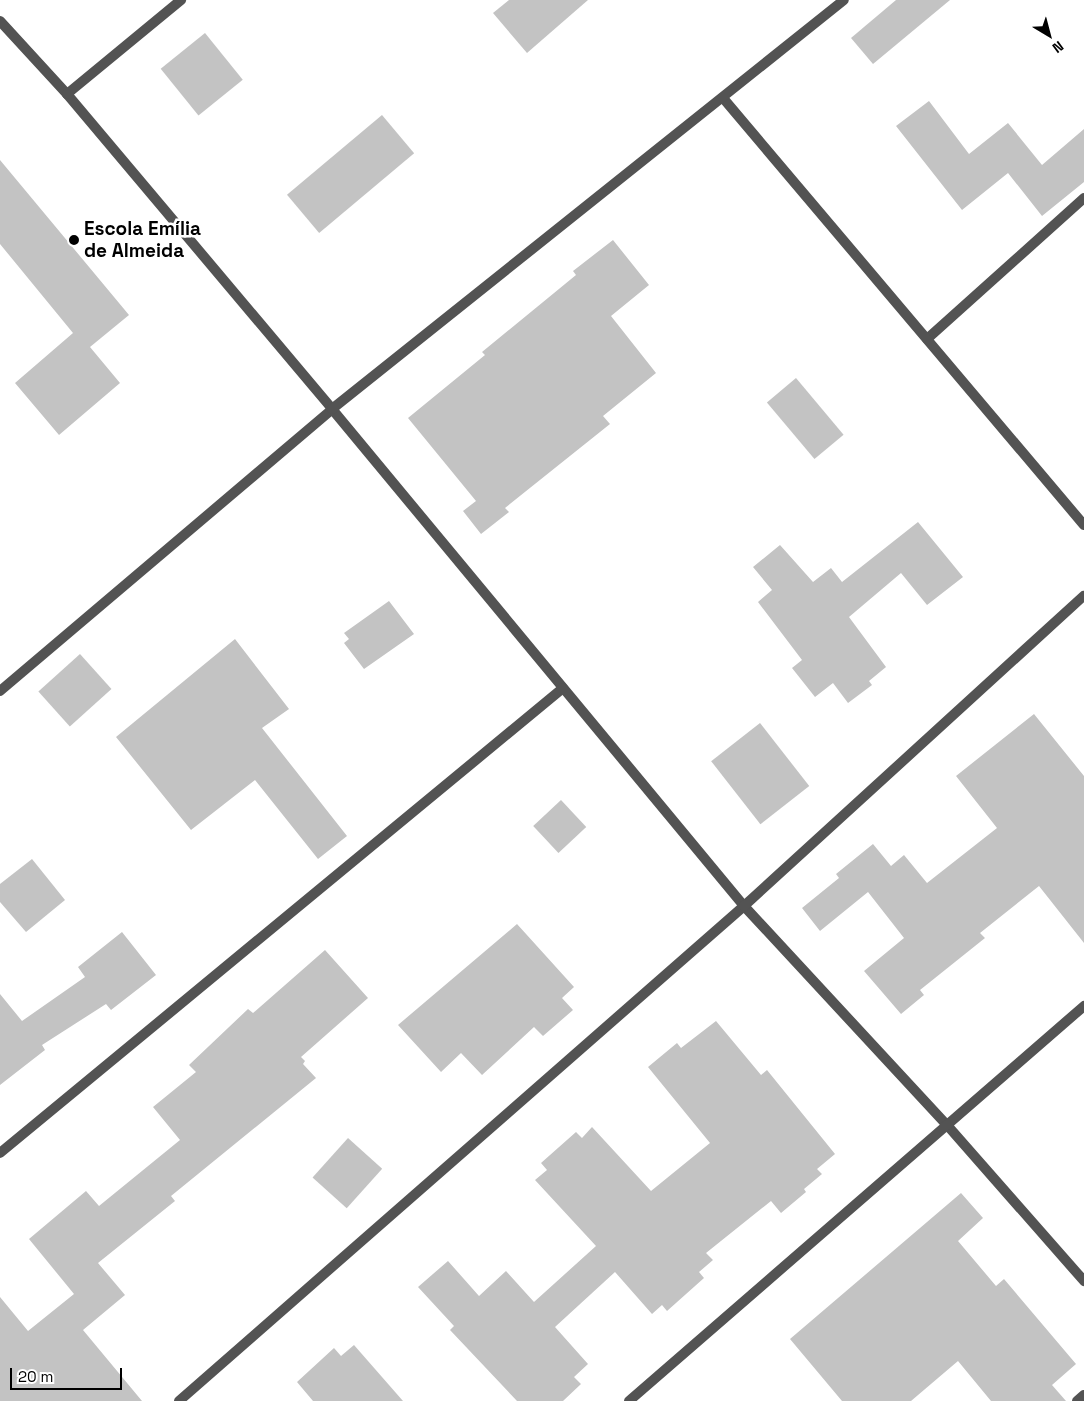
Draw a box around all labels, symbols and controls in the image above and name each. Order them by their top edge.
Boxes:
north arrow [1024,10,1074,60]
text: N [1049,37,1067,57]
place label: Escola Emília de Almeida [84,218,201,262]
marker: Escola Emília de Almeida [68,234,80,246]
scale bar [12,1358,125,1390]
text: 20 m [18,1367,53,1386]

